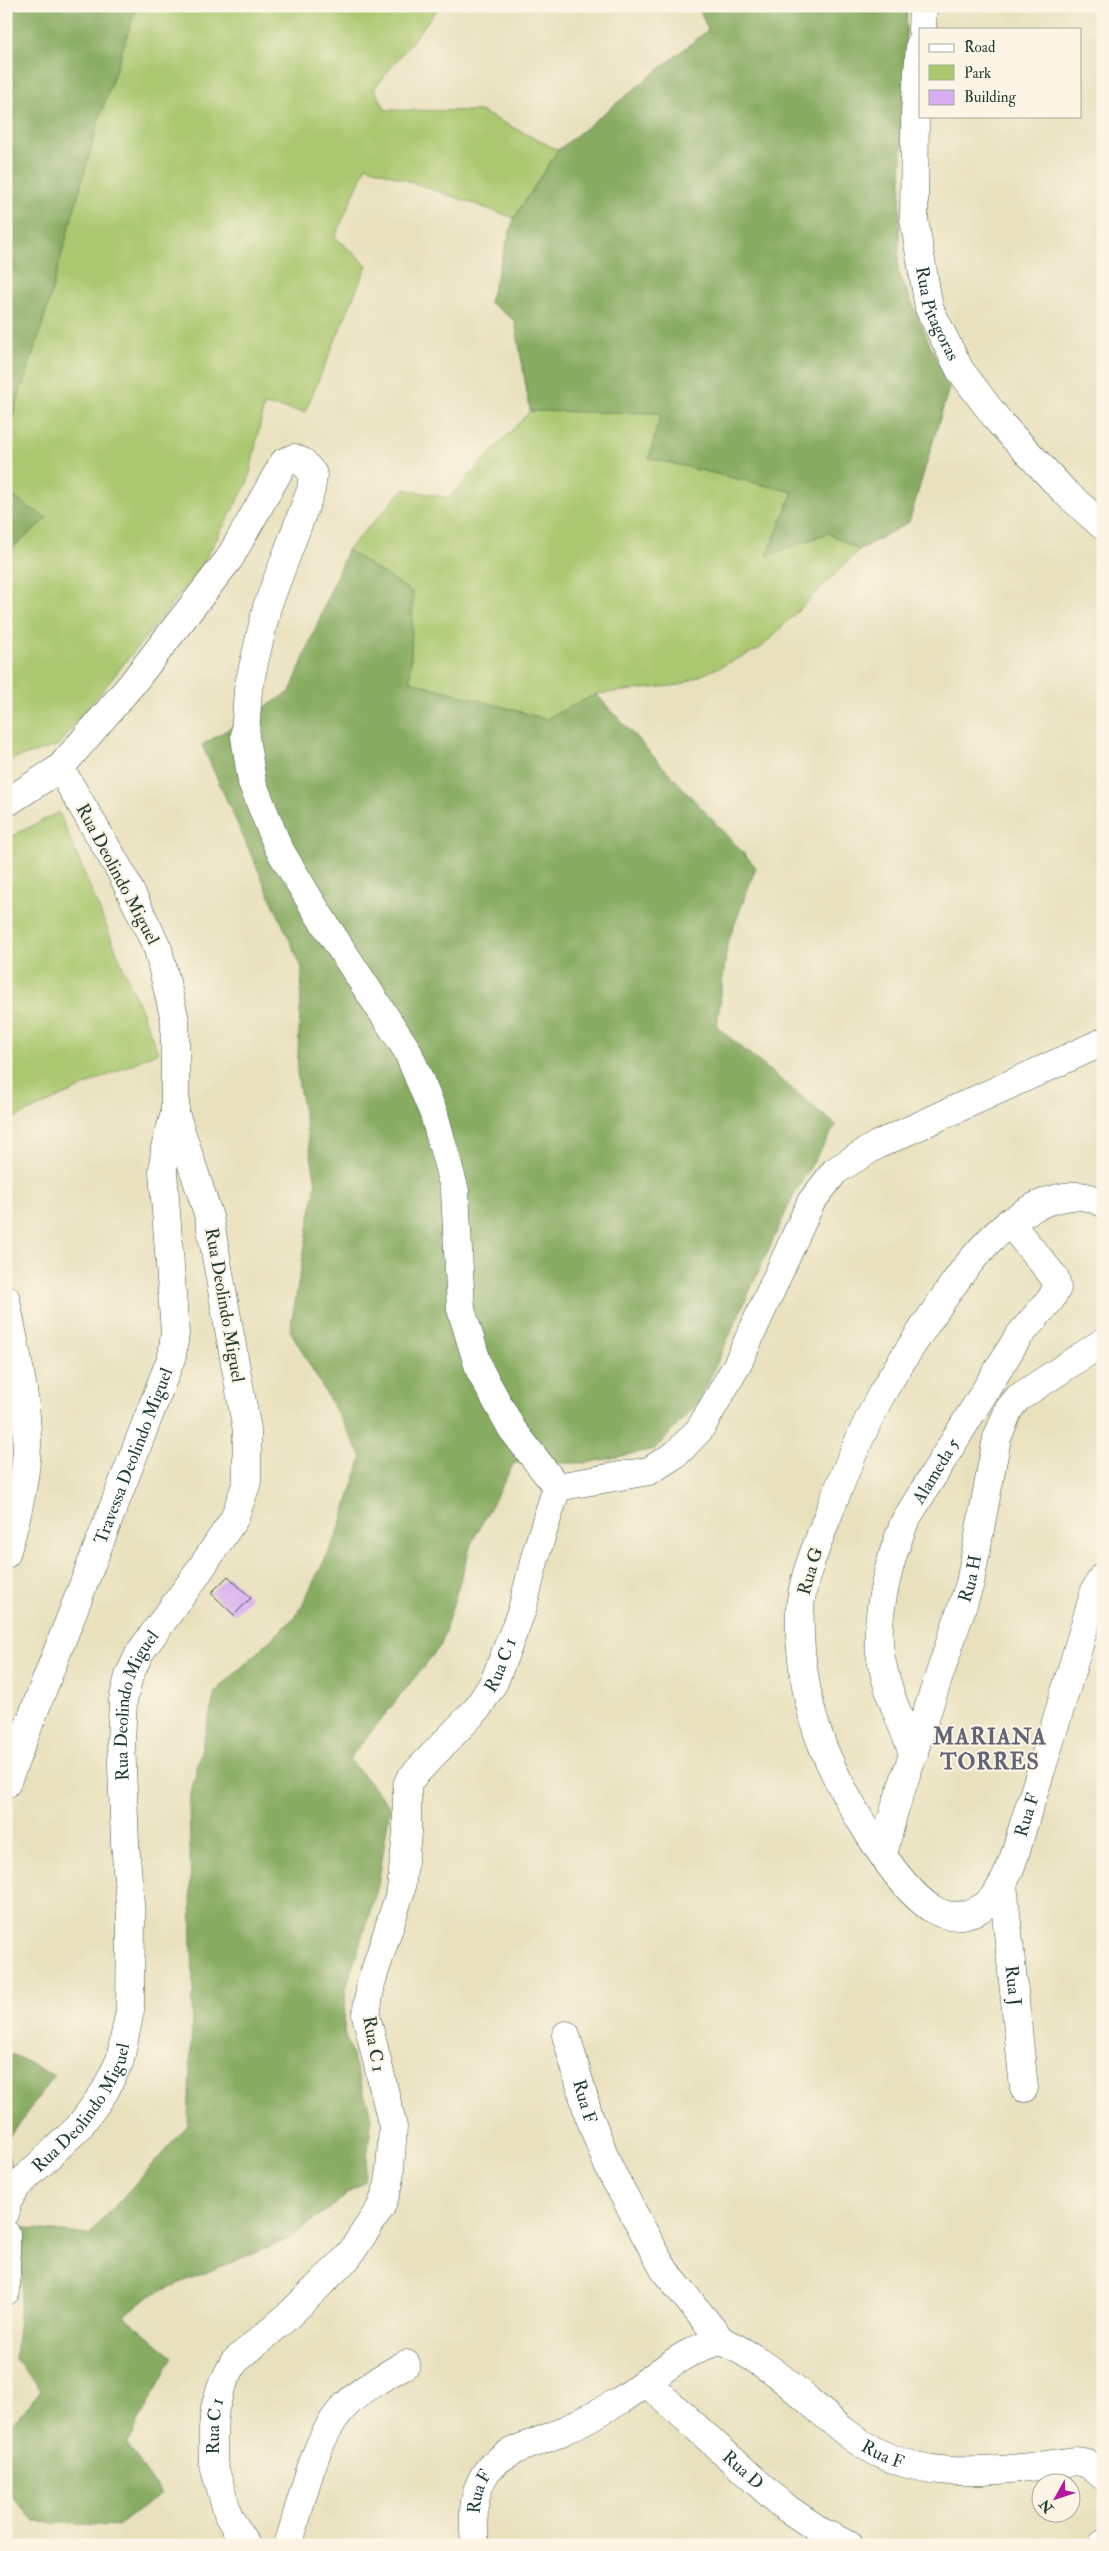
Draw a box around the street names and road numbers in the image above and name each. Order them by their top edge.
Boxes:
street label: Rua Pitagoras [910,265,964,365]
street label: Rua Deolindo Miguel [71,800,165,949]
street label: Rua Deolindo Miguel [200,1226,249,1385]
street label: Travessa Deolindo Miguel [89,1364,179,1548]
street label: Alameda 5 [907,1434,965,1509]
street label: Rua G [793,1545,828,1598]
street label: Rua H [953,1553,987,1605]
street label: Rua Deolindo Miguel [110,1625,164,1781]
street label: Rua C 1 [479,1635,522,1697]
street label: Rua F [1010,1790,1045,1840]
street label: Rua J [999,1964,1026,2007]
street label: Rua C 1 [357,2014,390,2074]
street label: Rua Deolindo Miguel [27,2041,135,2178]
street label: Rua F [567,2077,602,2127]
street label: Rua C 1 [202,2395,229,2454]
street label: Rua F [857,2435,907,2474]
street label: Rua D [717,2446,768,2495]
street label: Rua F [463,2466,497,2514]

